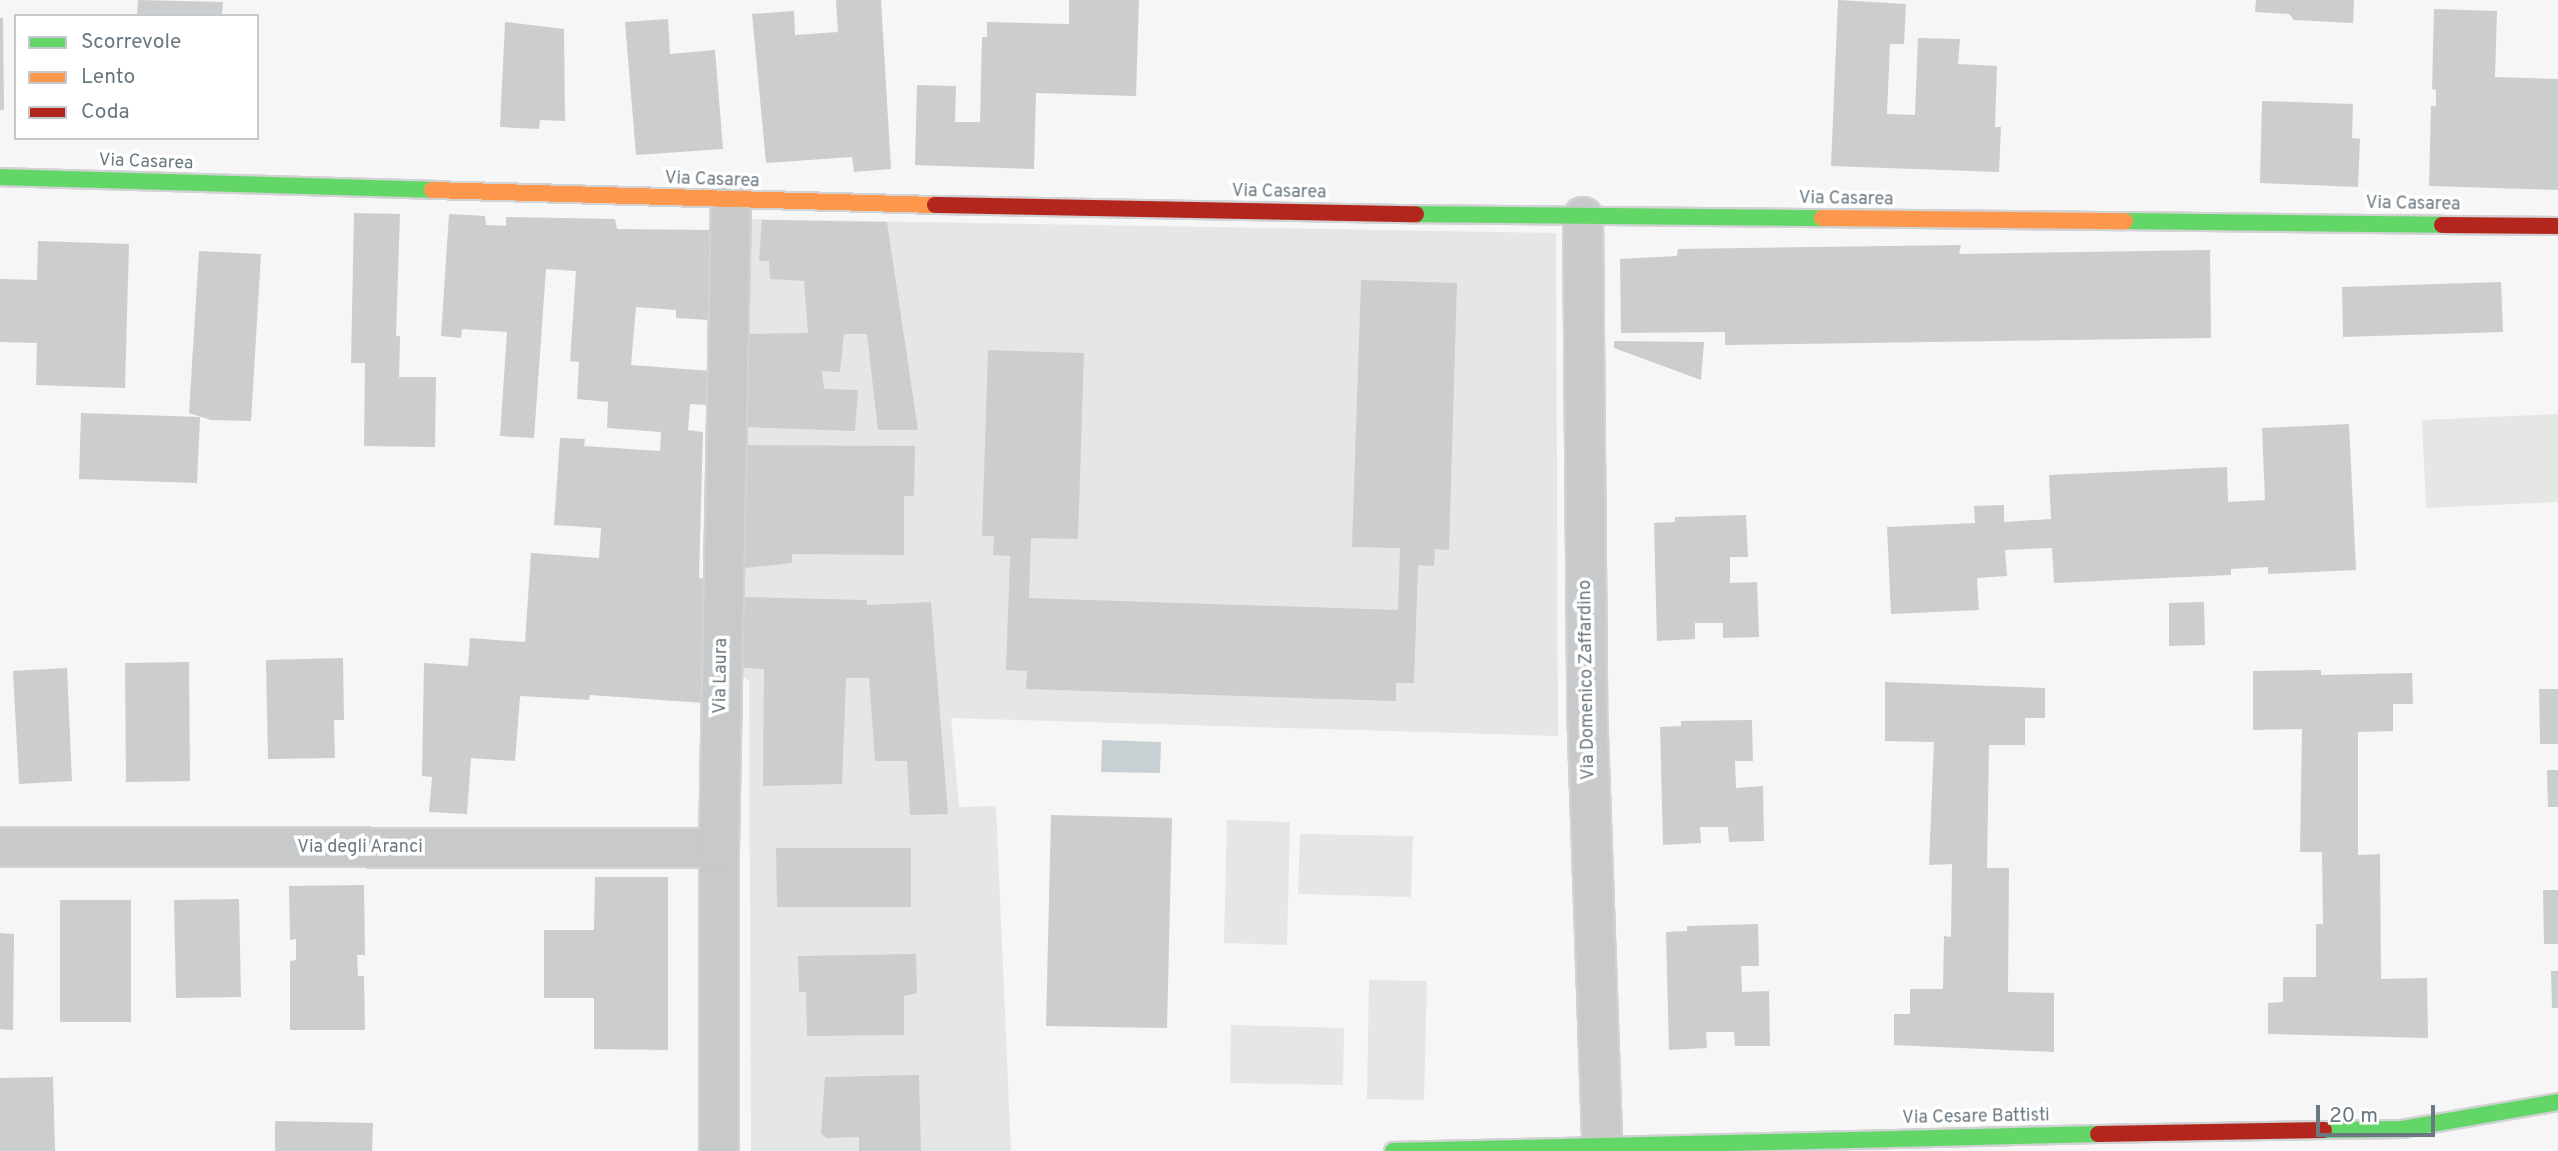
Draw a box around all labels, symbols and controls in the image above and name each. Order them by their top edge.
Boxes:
legend [14,14,259,140]
text: Scorrevole [81,29,181,56]
text: Lento [81,64,135,91]
text: Coda [81,99,130,126]
street label: Via Casarea [98,151,194,175]
street label: Via Casarea [664,169,760,193]
street label: Via Casarea [1231,181,1327,205]
street label: Via Casarea [1798,188,1894,212]
street label: Via Casarea [2365,193,2461,217]
street label: Via Domenico Zaffardino [1575,580,1601,780]
street label: Via Laura [711,638,733,714]
street label: Via degli Aranci [297,837,423,859]
scale bar [2320,1092,2439,1136]
text: 20 m [2329,1103,2378,1130]
street label: Via Cesare Battisti [1902,1106,2050,1130]

